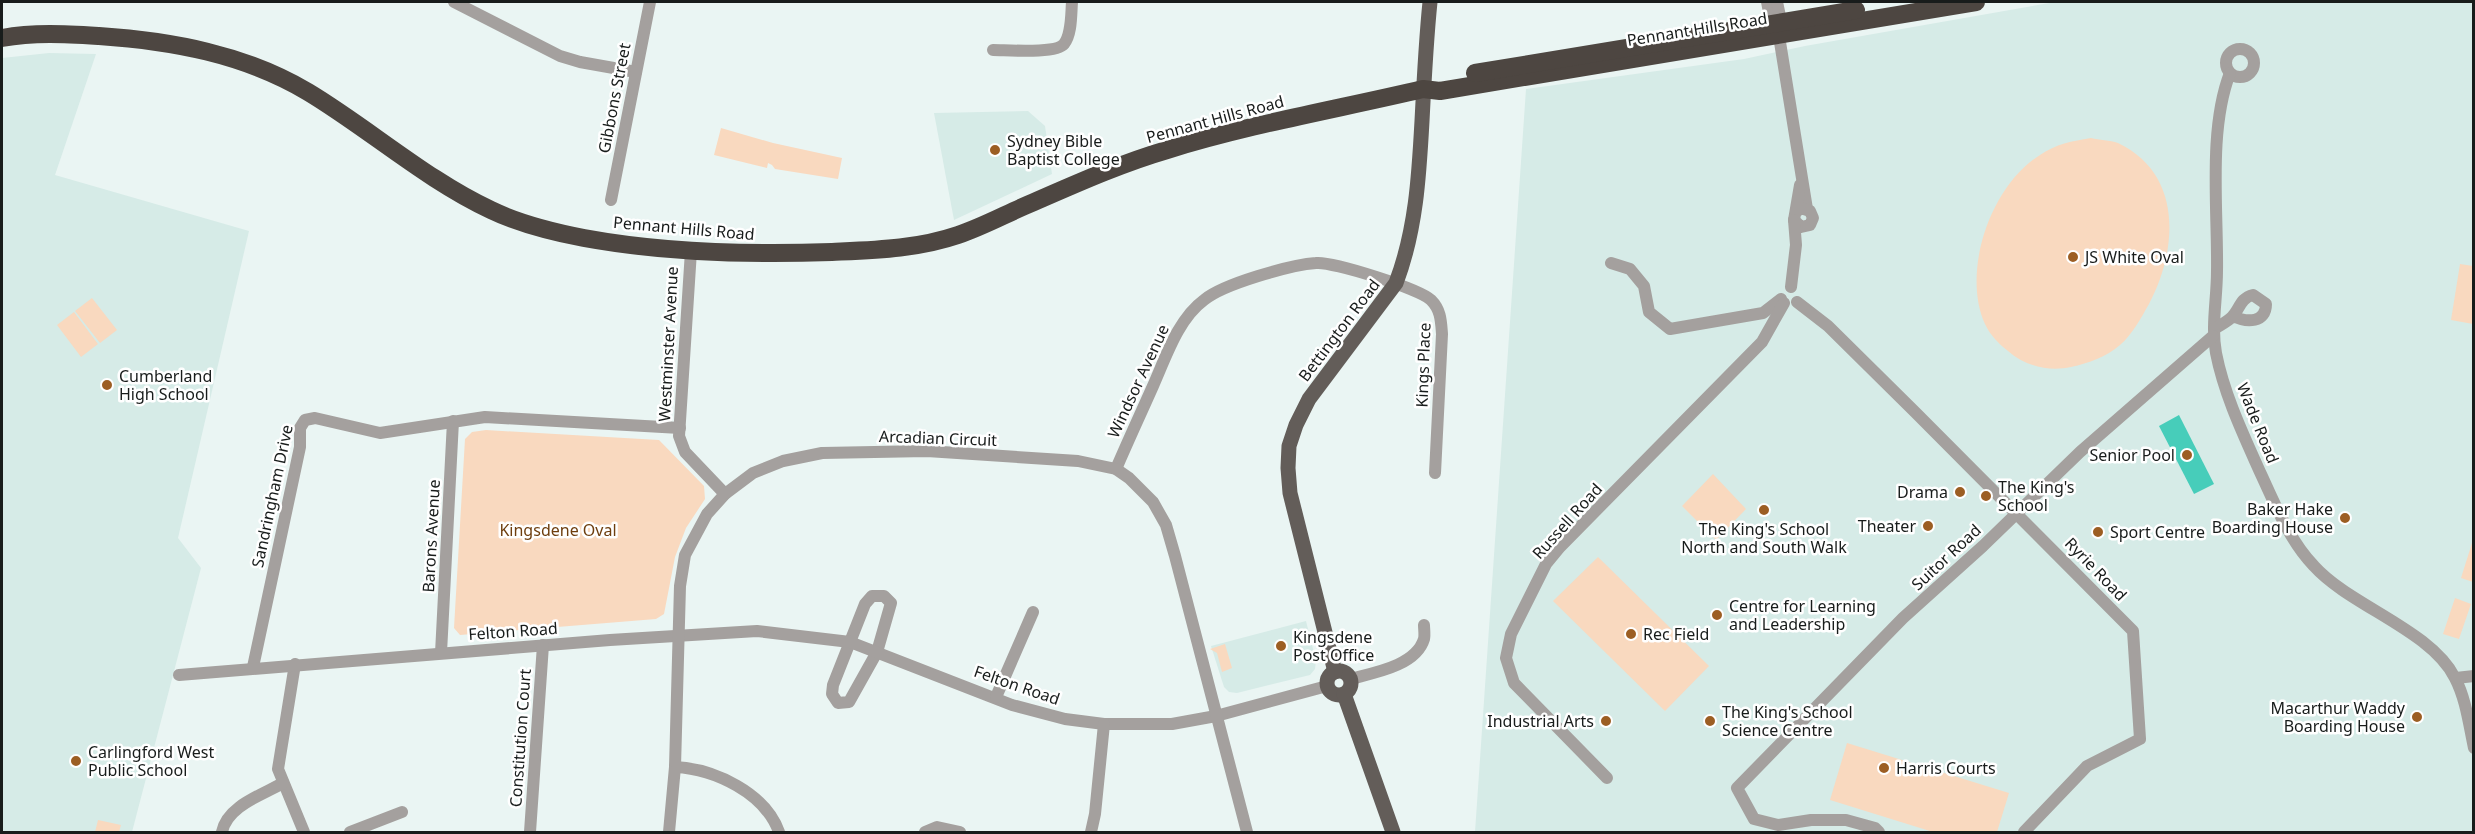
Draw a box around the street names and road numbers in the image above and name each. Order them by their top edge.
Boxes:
street label: Pennant Hills Road [1625,7,1769,51]
street label: Gibbons Street [593,41,635,155]
street label: Pennant Hills Road [1144,90,1286,148]
street label: Pennant Hills Road [612,211,756,245]
street label: Westminster Avenue [653,266,683,422]
street label: Bettington Road [1293,274,1385,386]
street label: Windsor Avenue [1102,321,1174,441]
street label: Kings Place [1411,322,1435,408]
street label: Wade Road [2232,379,2284,467]
street label: Sandringham Drive [246,423,298,569]
street label: Arcadian Circuit [879,425,998,451]
street label: Russell Road [1527,478,1607,564]
street label: Barons Avenue [417,479,445,593]
street label: Suitor Road [1907,519,1985,595]
street label: Ryrie Road [2060,532,2132,606]
street label: Felton Road [468,617,558,645]
street label: Felton Road [971,660,1063,710]
street label: Constitution Court [504,668,536,808]

